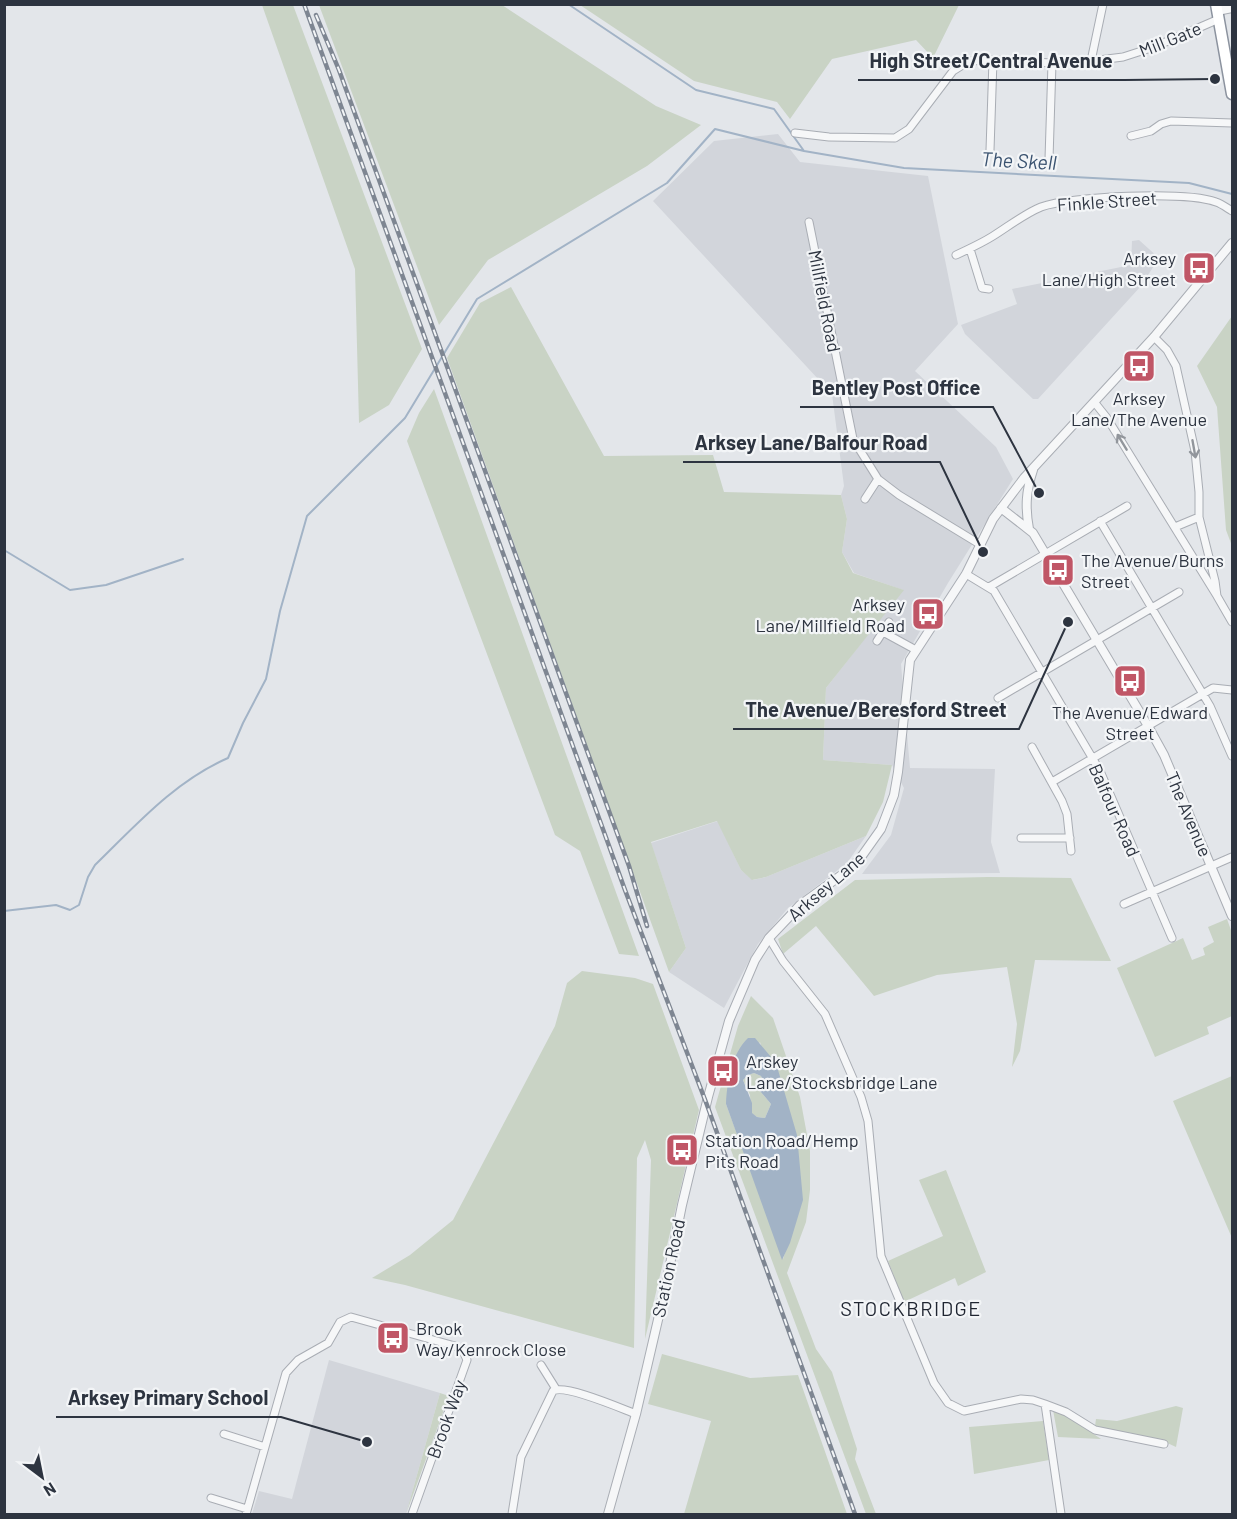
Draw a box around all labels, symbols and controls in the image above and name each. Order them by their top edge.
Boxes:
street label: Mill Gate [1136,17,1204,61]
callout: High Street/Central Avenue [858,42,1125,80]
text: High Street/Central Avenue [869,48,1113,72]
water label: The Skell [981,146,1058,174]
street label: Finkle Street [1056,187,1158,215]
place label: Arksey Lane/High Street [1042,247,1176,290]
street label: Millfield Road [804,248,846,354]
bus stop icon: Arksey Lane/High Street [1181,250,1217,286]
bus stop icon: Arksey Lane/The Avenue [1121,348,1157,384]
callout: Bentley Post Office [800,369,993,407]
text: Bentley Post Office [812,375,980,399]
place label: Arksey Lane/The Avenue [1071,387,1207,430]
callout: Arksey Lane/Balfour Road [683,424,940,462]
text: Arksey Lane/Balfour Road [694,430,928,454]
one-way arrow [1115,434,1127,451]
one-way arrow [1189,439,1200,458]
place label: The Avenue/Burns Street [1081,549,1224,592]
bus stop icon: The Avenue/Burns Street [1040,552,1076,588]
place label: Arksey Lane/Millfield Road [755,593,905,636]
bus stop icon: Arksey Lane/Millfield Road [910,596,946,632]
bus stop icon: The Avenue/Edward Street [1112,663,1148,699]
callout: The Avenue/Beresford Street [733,691,1019,729]
text: The Avenue/Beresford Street [745,697,1007,721]
place label: The Avenue/Edward Street [1052,701,1208,744]
street label: Balfour Road [1085,760,1145,860]
street label: The Avenue [1161,768,1217,860]
street label: Arksey Lane [783,847,869,925]
place label: Arskey Lane/Stocksbridge Lane [746,1050,938,1093]
bus stop icon: Arskey Lane/Stocksbridge Lane [705,1053,741,1089]
place label: Station Road/Hemp Pits Road [705,1129,859,1172]
bus stop icon: Station Road/Hemp Pits Road [664,1132,700,1168]
street label: Station Road [647,1217,689,1319]
district label: STOCKBRIDGE [840,1296,982,1320]
place label: Brook Way/Kenrock Close [416,1317,566,1360]
bus stop icon: Brook Way/Kenrock Close [375,1320,411,1356]
street label: Brook Way [422,1377,470,1461]
callout: Arksey Primary School [56,1379,281,1417]
text: Arksey Primary School [68,1385,268,1409]
north arrow [12,1447,72,1507]
text: N [41,1479,60,1501]

